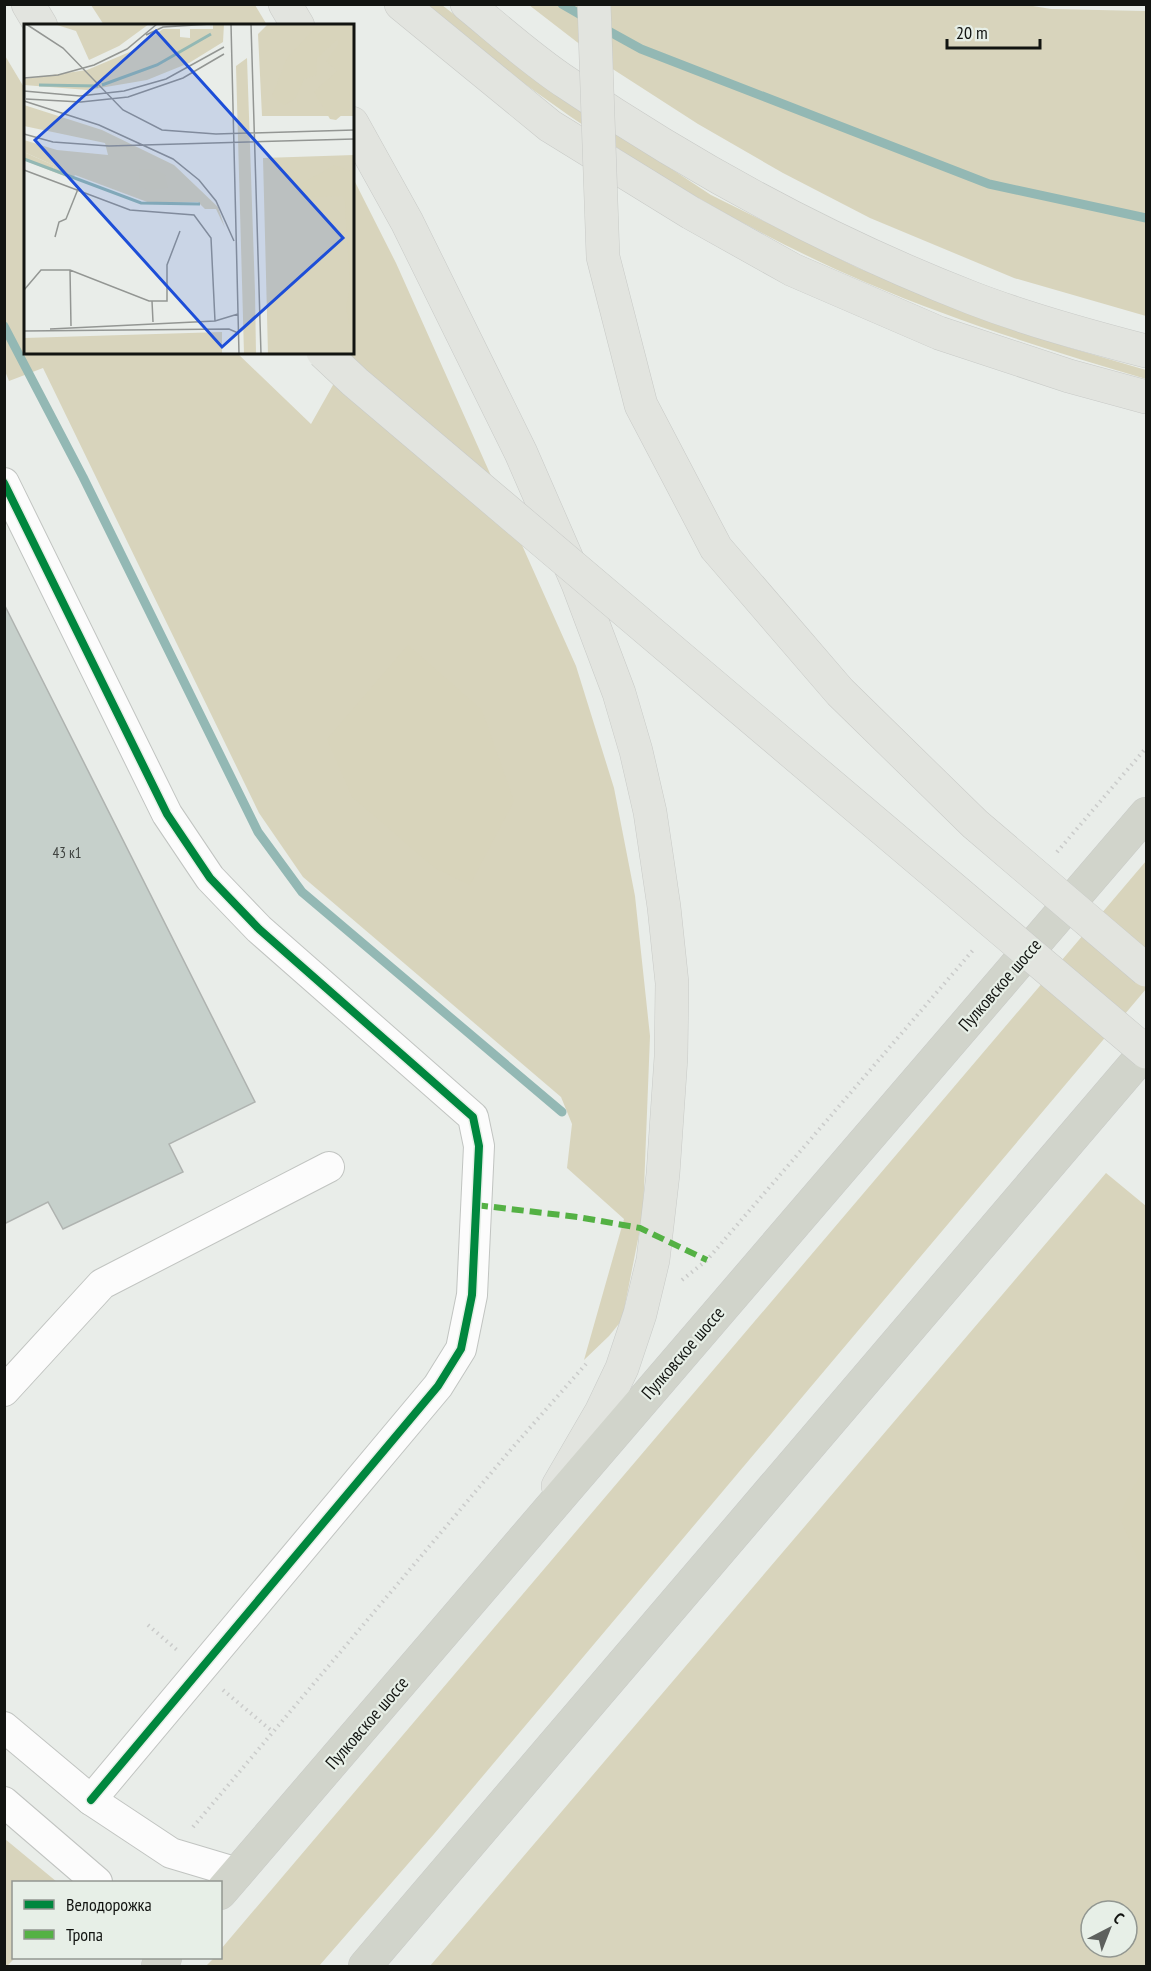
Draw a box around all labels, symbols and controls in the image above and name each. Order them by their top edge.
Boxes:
scale bar [947,12,1040,50]
text: 20 m [956,21,988,44]
inset map [24,24,354,354]
house number: 43 к1 [52,843,82,862]
street label: Пулковское шоссе [953,934,1046,1036]
street label: Пулковское шоссе [636,1302,729,1404]
street label: Пулковское шоссе [320,1672,413,1774]
legend [12,1881,222,1959]
text: Велодорожка [66,1893,152,1916]
north arrow [1079,1899,1139,1959]
text: С [1110,1908,1129,1928]
text: Тропа [66,1923,103,1946]

